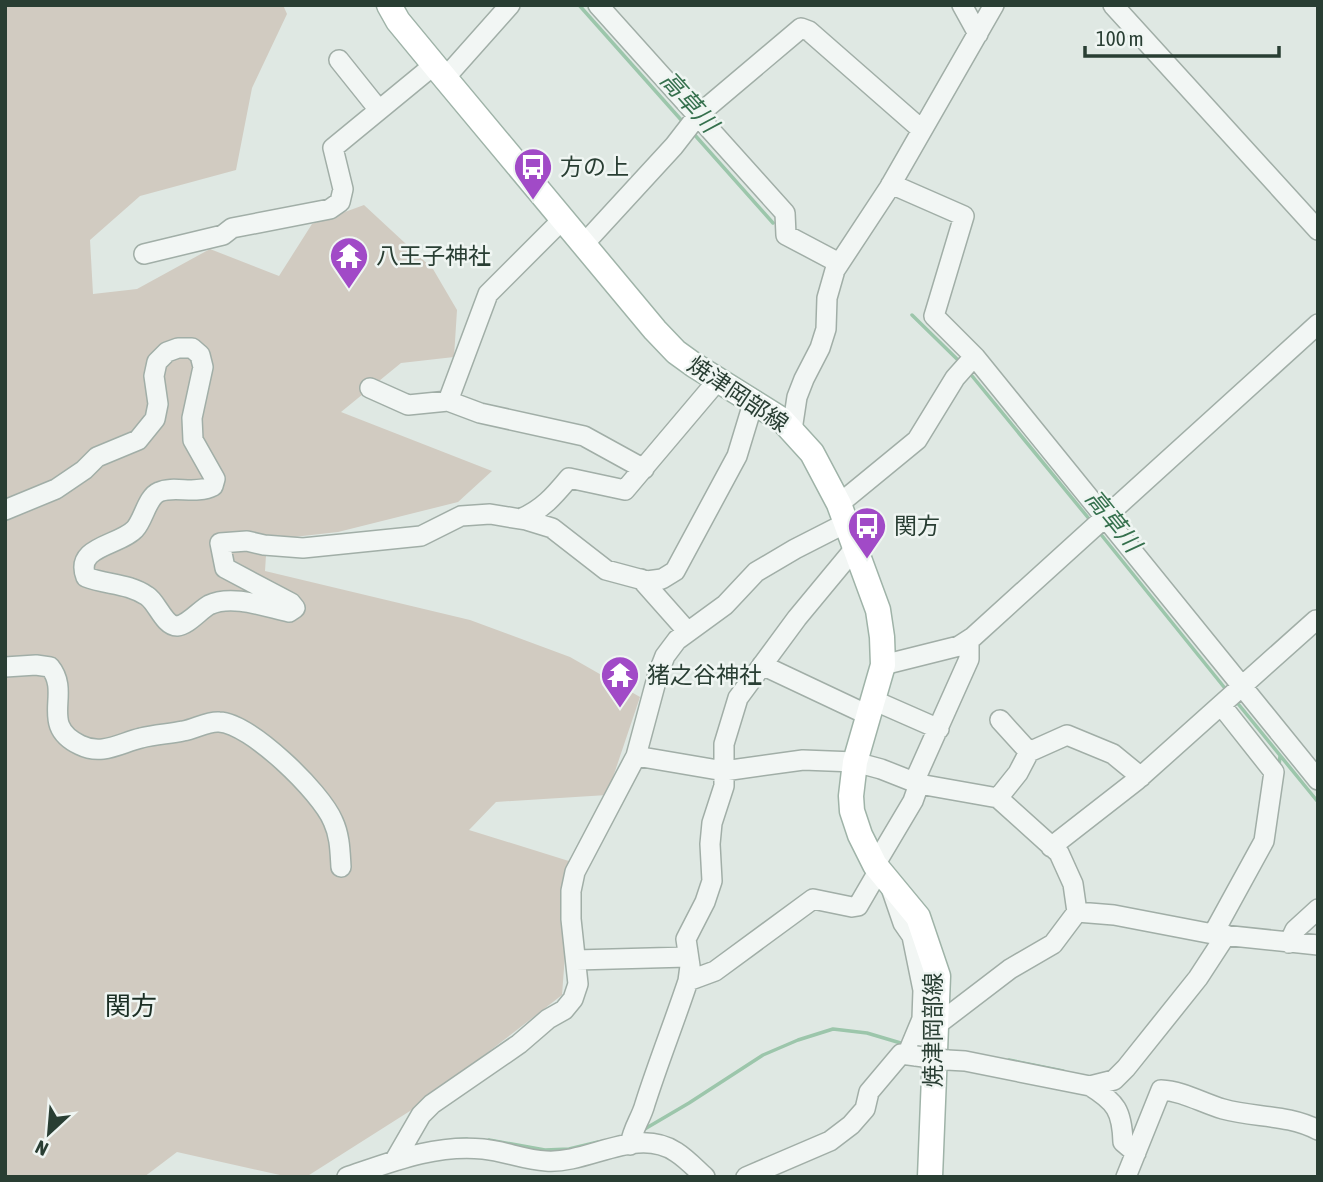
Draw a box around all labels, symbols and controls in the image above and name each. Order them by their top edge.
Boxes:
scale bar [1085,14,1279,58]
text: 100 m [1096,26,1144,50]
water label: 高草川 [655,66,726,140]
bus stop icon: 方の上 [512,146,554,201]
place label: 方の上 [560,154,629,180]
temple icon: 八王子神社 [328,235,370,290]
place label: 八王子神社 [376,243,491,269]
street label: 焼津岡部線 [683,351,793,437]
water label: 高草川 [1080,484,1148,559]
bus stop icon: 関方 [846,505,888,560]
place label: 関方 [894,513,940,539]
temple icon: 猪之谷神社 [599,654,641,709]
place label: 猪之谷神社 [647,662,762,688]
street label: 焼津岡部線 [920,973,946,1088]
district label: 関方 [105,991,157,1021]
north arrow [14,1098,84,1168]
text: N [32,1136,51,1161]

